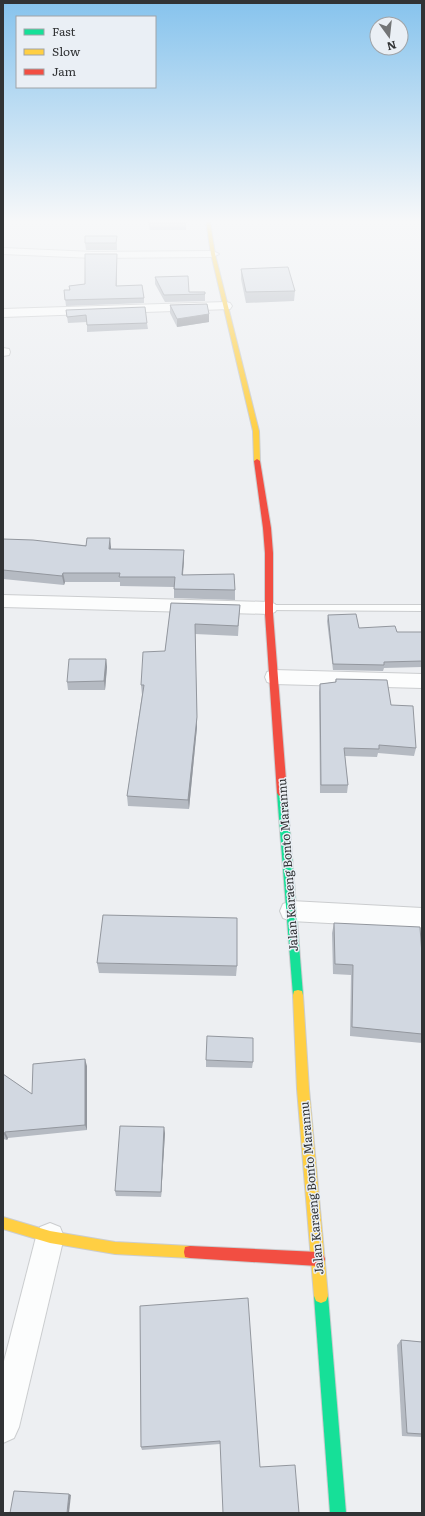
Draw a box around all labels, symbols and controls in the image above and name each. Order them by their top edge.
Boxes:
legend [16,16,156,88]
north arrow [369,16,409,56]
text: Fast [52,22,76,40]
text: N [385,38,398,56]
text: Slow [52,42,81,60]
text: Jam [52,62,77,80]
street label: Jalan Karaeng Bonto Marannu [272,777,302,952]
street label: Jalan Karaeng Bonto Marannu [294,1100,328,1275]

